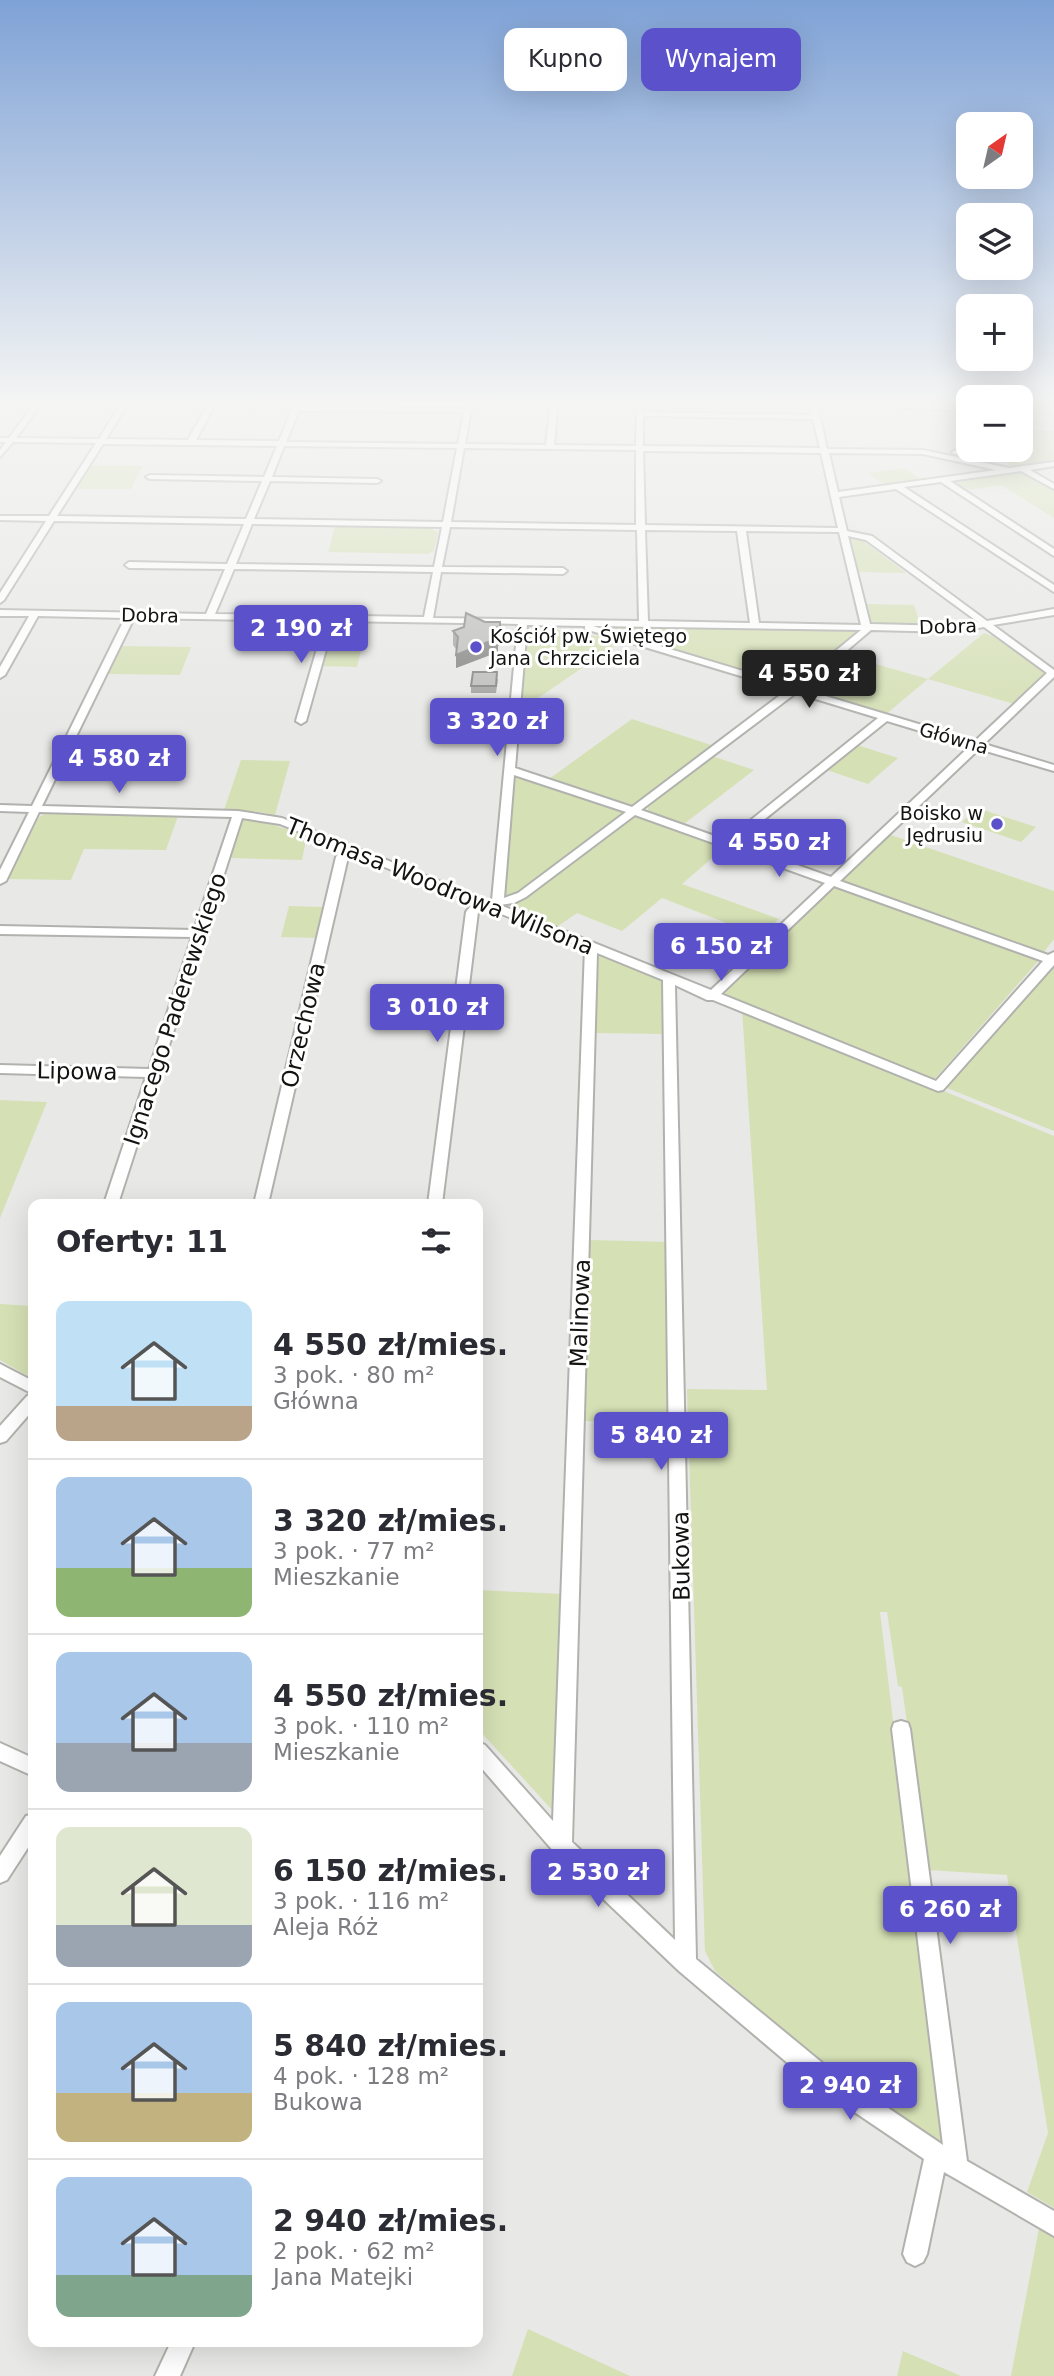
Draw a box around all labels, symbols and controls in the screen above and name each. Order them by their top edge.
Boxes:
chip: Kupno [504,28,627,91]
chip: Wynajem [641,28,801,91]
north arrow [956,112,1032,189]
map controls [956,112,1033,462]
button: layers [956,203,1033,280]
button: + [956,294,1033,371]
button: − [956,385,1033,462]
street label: Dobra [121,603,179,627]
pin: 2 190 zł [229,606,373,665]
street label: Dobra [919,614,977,638]
text: 2 190 zł [250,615,352,641]
place label: Kościół pw. Świętego Jana Chrzciciela [489,624,687,669]
marker: Kościół pw. Świętego Jana Chrzciciela [468,639,484,655]
pin: 4 550 zł [737,650,881,710]
text: 4 550 zł [758,660,860,686]
pin: 3 320 zł [425,698,569,758]
text: 3 320 zł [446,708,548,734]
street label: Główna [917,718,991,758]
pin: 4 580 zł [47,736,191,795]
text: 4 580 zł [68,745,170,771]
place label: Boisko w Jędrusiu [900,802,983,846]
street label: Thomasa Woodrowa Wilsona [281,812,598,960]
marker: Boisko w Jędrusiu [989,816,1005,832]
pin: 4 550 zł [707,820,851,879]
text: 4 550 zł [728,829,830,855]
street label: Ignacego Paderewskiego [119,869,231,1149]
pin: 6 150 zł [649,923,793,983]
text: 6 150 zł [670,933,772,959]
street label: Orzechowa [276,960,330,1090]
pin: 3 010 zł [365,984,509,1044]
text: 3 010 zł [386,994,488,1020]
street label: Lipowa [36,1057,118,1085]
icon: filters [417,1222,455,1260]
text: Oferty: 11 [56,1224,228,1259]
street label: Malinowa [565,1258,595,1368]
text: 4 550 zł/mies. [273,1327,508,1362]
icon: home [112,1329,196,1413]
text: 3 pok. · 80 m² [273,1362,434,1388]
text: Główna [273,1388,359,1414]
pin: 5 840 zł [589,1412,733,1472]
text: 5 840 zł [610,1422,712,1448]
text: 3 320 zł/mies. [273,1503,508,1538]
icon: home [112,1505,196,1589]
street label: Bukowa [667,1511,695,1601]
text: 3 pok. · 77 m² [273,1538,434,1564]
text: Mieszkanie [273,1564,400,1590]
text: 4 550 zł/mies. [273,1678,508,1713]
icon: home [112,1680,196,1764]
text: 3 pok. · 110 m² [273,1713,449,1739]
text: Mieszkanie [273,1739,400,1765]
pin: 2 530 zł [526,1850,670,1909]
text: 6 150 zł/mies. [273,1853,508,1888]
icon: home [112,1855,196,1939]
text: 2 530 zł [547,1859,649,1885]
pin: 6 260 zł [878,1886,1022,1946]
text: 3 pok. · 116 m² [273,1888,449,1914]
text: 6 260 zł [899,1896,1001,1922]
text: Aleja Róż [273,1914,378,1940]
text: 5 840 zł/mies. [273,2028,508,2063]
icon: home [112,2030,196,2114]
pin: 2 940 zł [778,2062,922,2122]
text: 4 pok. · 128 m² [273,2063,449,2089]
text: 2 940 zł [799,2072,901,2098]
text: Bukowa [273,2089,363,2115]
text: 2 940 zł/mies. [273,2203,508,2238]
icon: home [112,2205,196,2289]
text: 2 pok. · 62 m² [273,2238,434,2264]
text: Jana Matejki [273,2264,413,2290]

